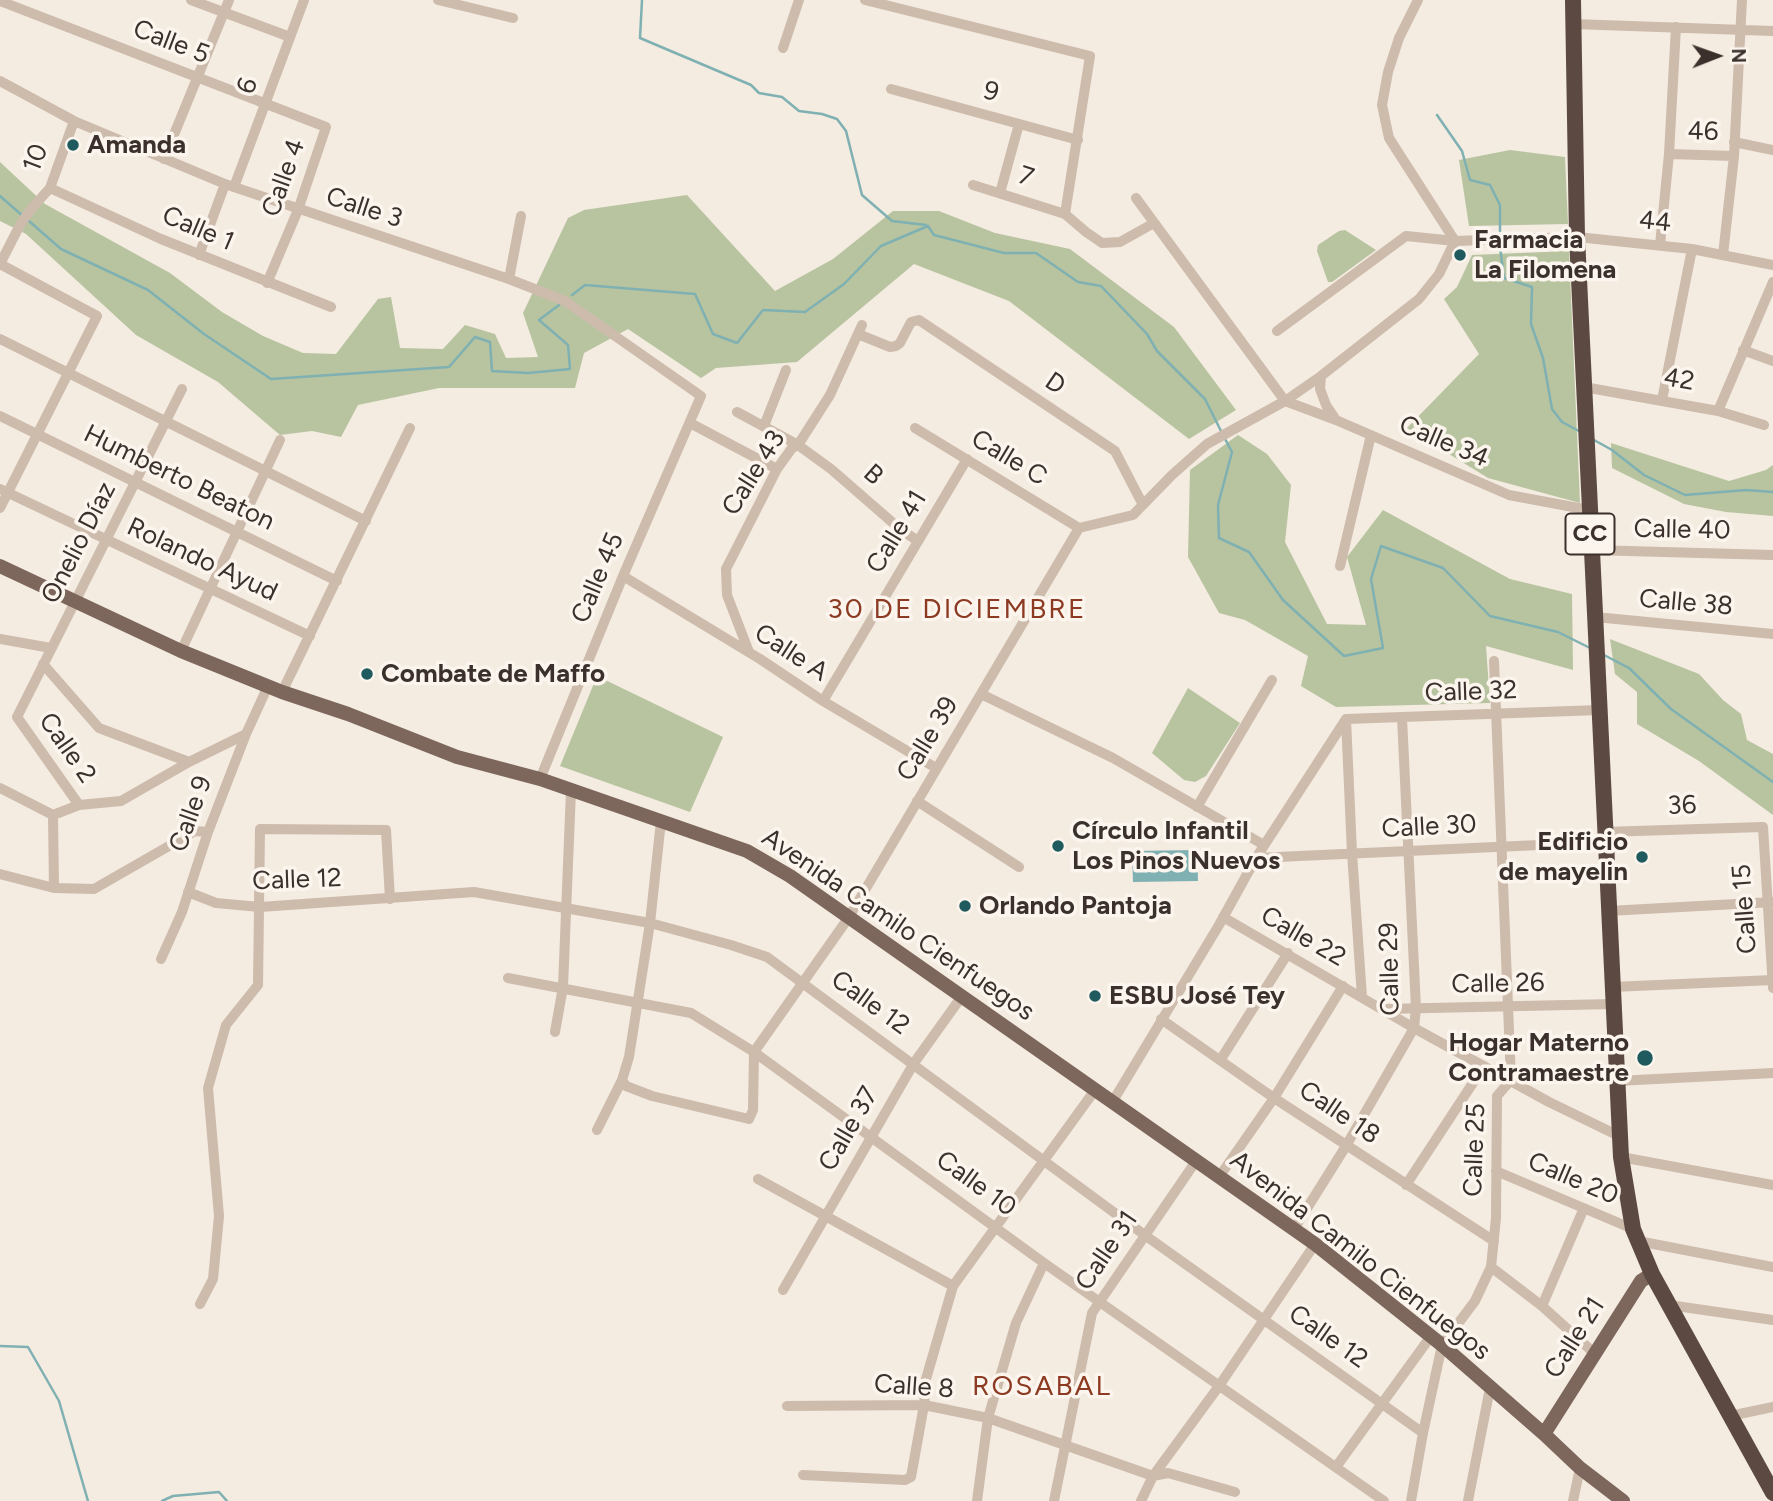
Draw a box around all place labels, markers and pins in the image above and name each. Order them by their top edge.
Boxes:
place label: Amanda [87,129,186,161]
marker: Amanda [65,137,81,153]
place label: Farmacia La Filomena [1474,224,1616,286]
marker: Farmacia La Filomena [1452,247,1468,263]
place label: Combate de Maffo [381,658,605,690]
marker: Combate de Maffo [359,666,375,682]
place label: Círculo Infantil Los Pinos Nuevos [1072,815,1280,876]
place label: Edificio de mayelin [1499,826,1628,888]
marker: Círculo Infantil Los Pinos Nuevos [1050,838,1066,854]
marker: Edificio de mayelin [1634,849,1650,865]
place label: Orlando Pantoja [979,890,1172,922]
marker: Orlando Pantoja [957,898,973,914]
place label: ESBU José Tey [1109,980,1285,1012]
marker: ESBU José Tey [1087,988,1103,1004]
place label: Hogar Materno Contramaestre [1448,1027,1629,1088]
marker: Hogar Materno Contramaestre [1635,1048,1655,1068]

